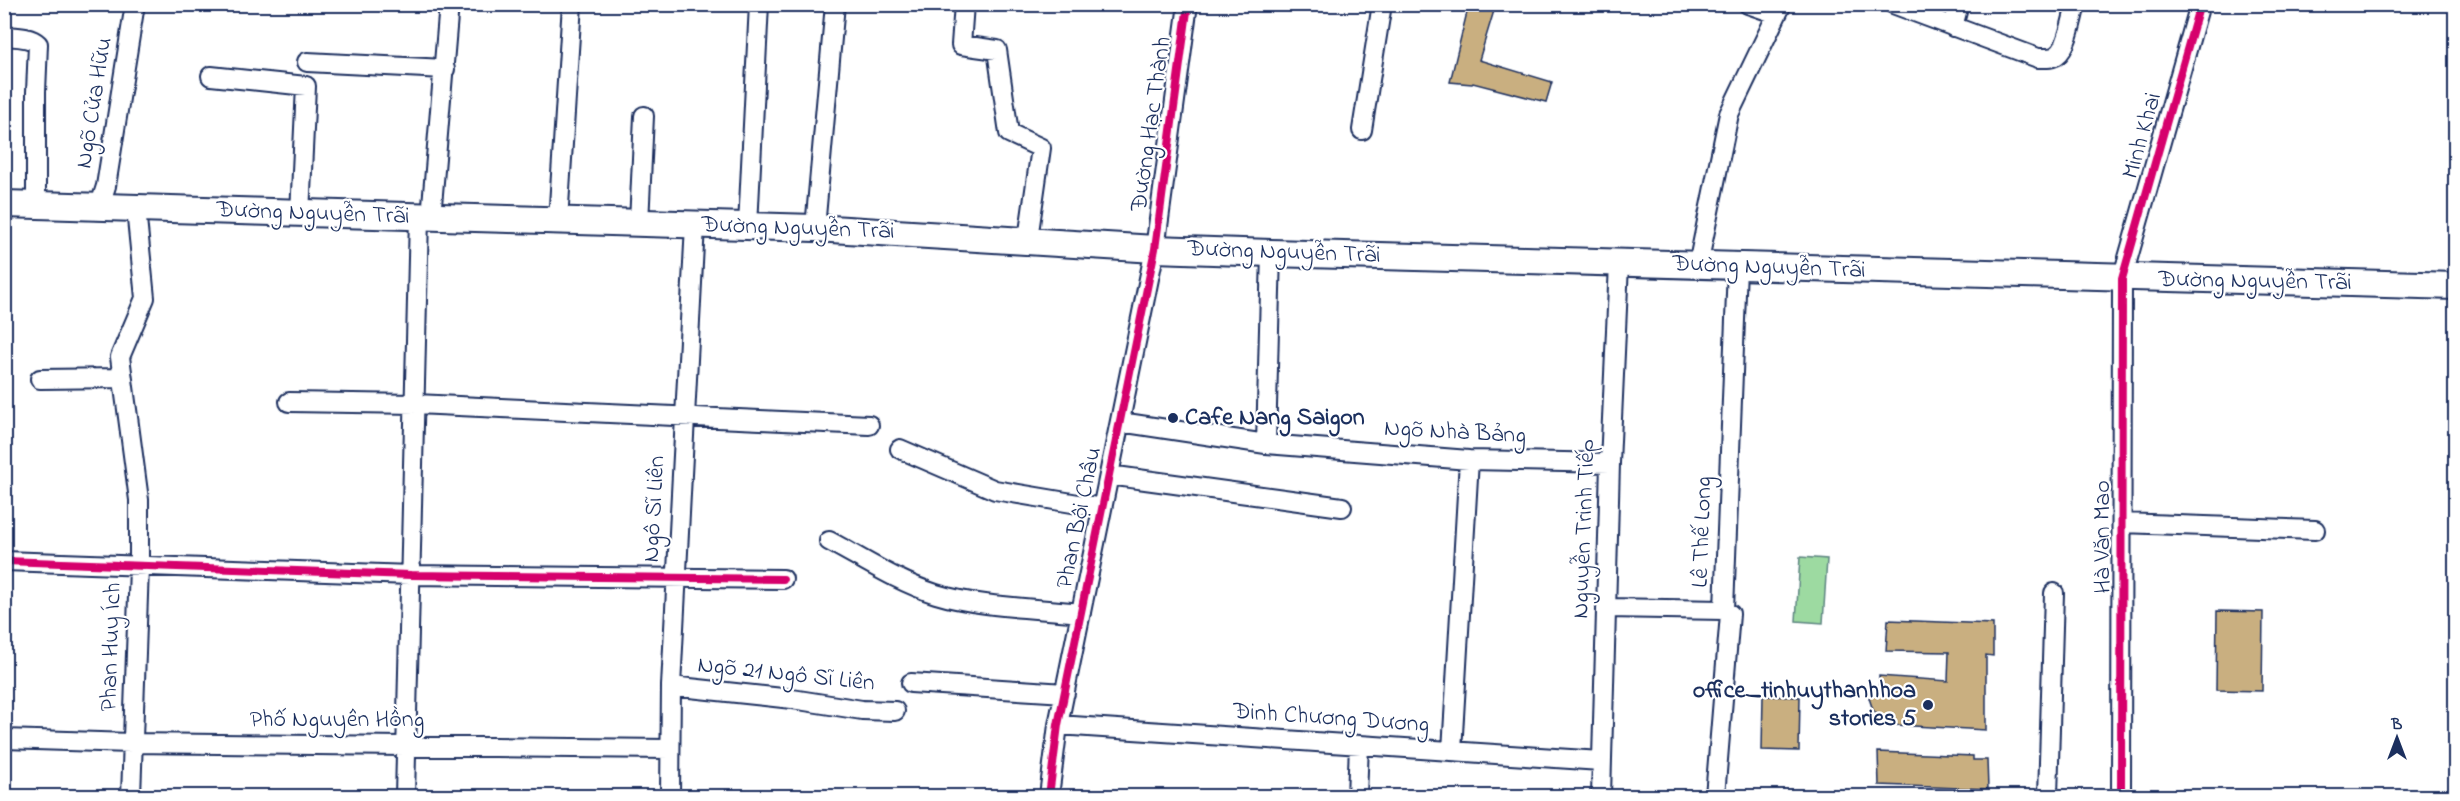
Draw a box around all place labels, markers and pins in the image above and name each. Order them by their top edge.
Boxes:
place label: Cafe Nang Saigon [1185,401,1365,437]
marker: Cafe Nang Saigon [1166,411,1180,425]
place label: office_tinhuythanhhoa stories 5 [1693,674,1916,737]
marker: office_tinhuythanhhoa stories 5 [1921,698,1935,712]

